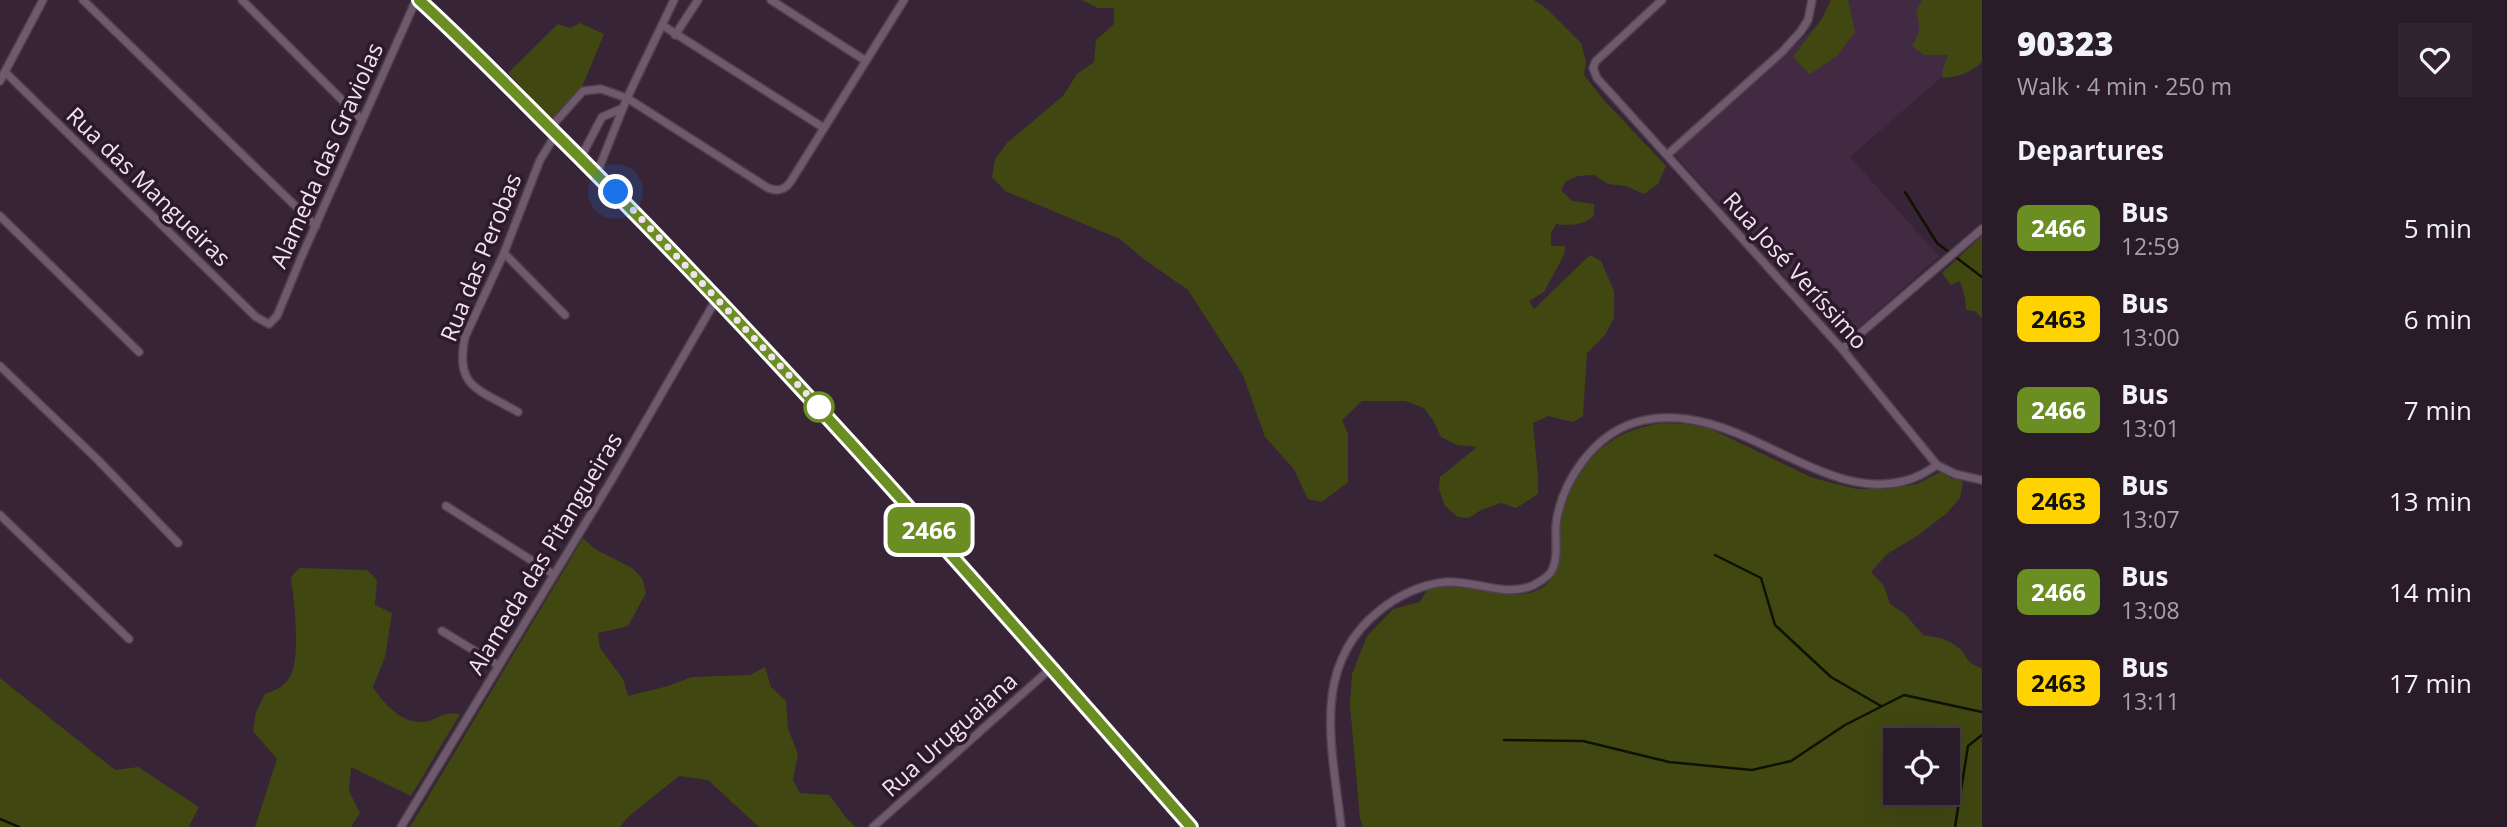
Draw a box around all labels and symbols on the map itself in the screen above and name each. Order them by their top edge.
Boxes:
street label: Alameda das Graviolas [262,37,390,273]
street label: Rua das Mangueiras [60,99,238,273]
street label: Rua das Perobas [432,168,528,346]
your location [598,174,633,209]
street label: Rua José Veríssimo [1717,184,1875,356]
unlabelled marker [804,392,834,422]
street label: Alameda das Pitangueiras [459,426,629,680]
line badge: 2466 [880,507,978,553]
street label: Rua Uruguaiana [874,665,1024,803]

